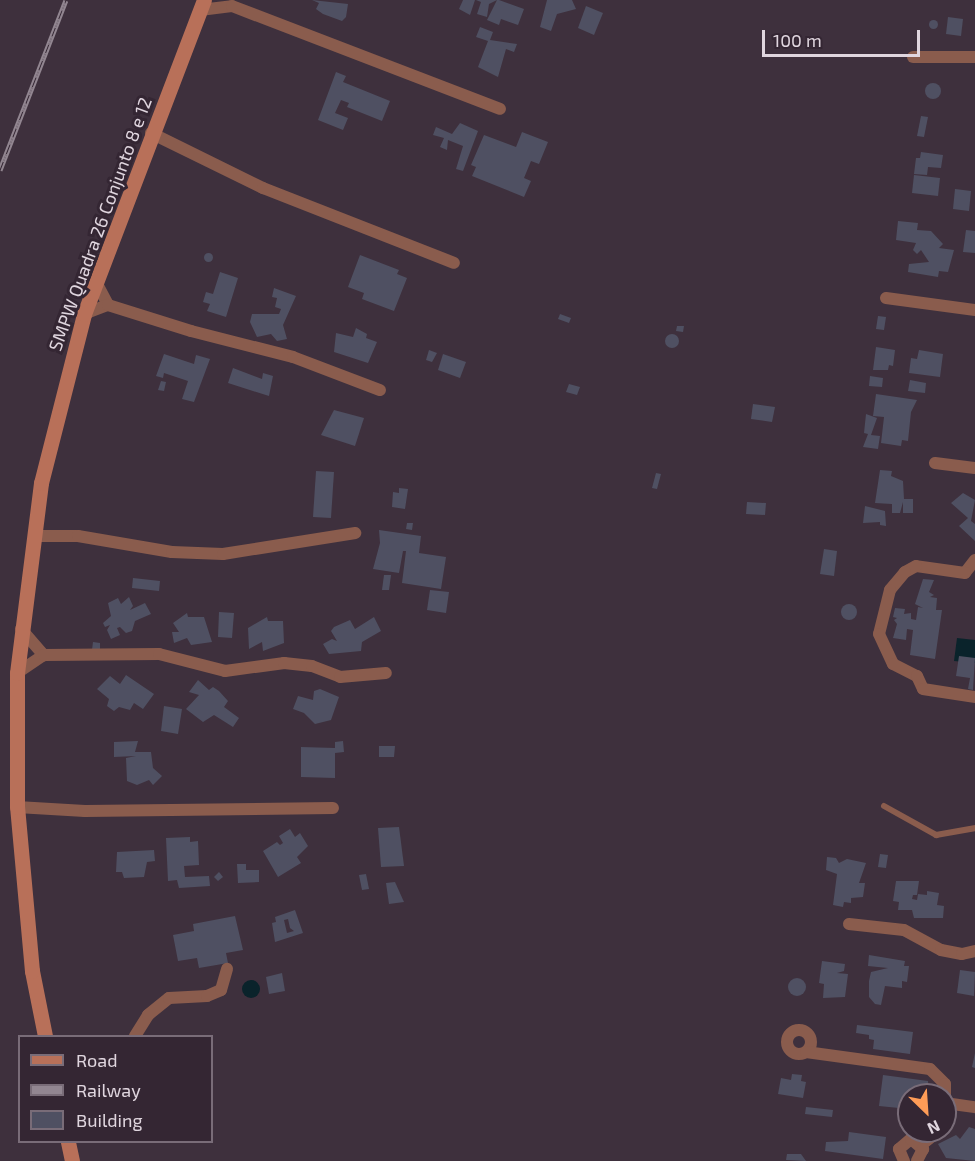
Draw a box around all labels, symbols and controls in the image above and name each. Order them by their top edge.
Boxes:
scale bar [765,18,922,56]
text: 100 m [773,29,822,51]
street label: SMPW Quadra 26 Conjunto 8 e 12 [44,94,156,354]
legend [18,1035,213,1143]
text: Road [76,1049,117,1071]
text: Railway [76,1079,141,1101]
north arrow [897,1083,957,1143]
text: Building [76,1109,143,1131]
text: N [925,1117,943,1139]

